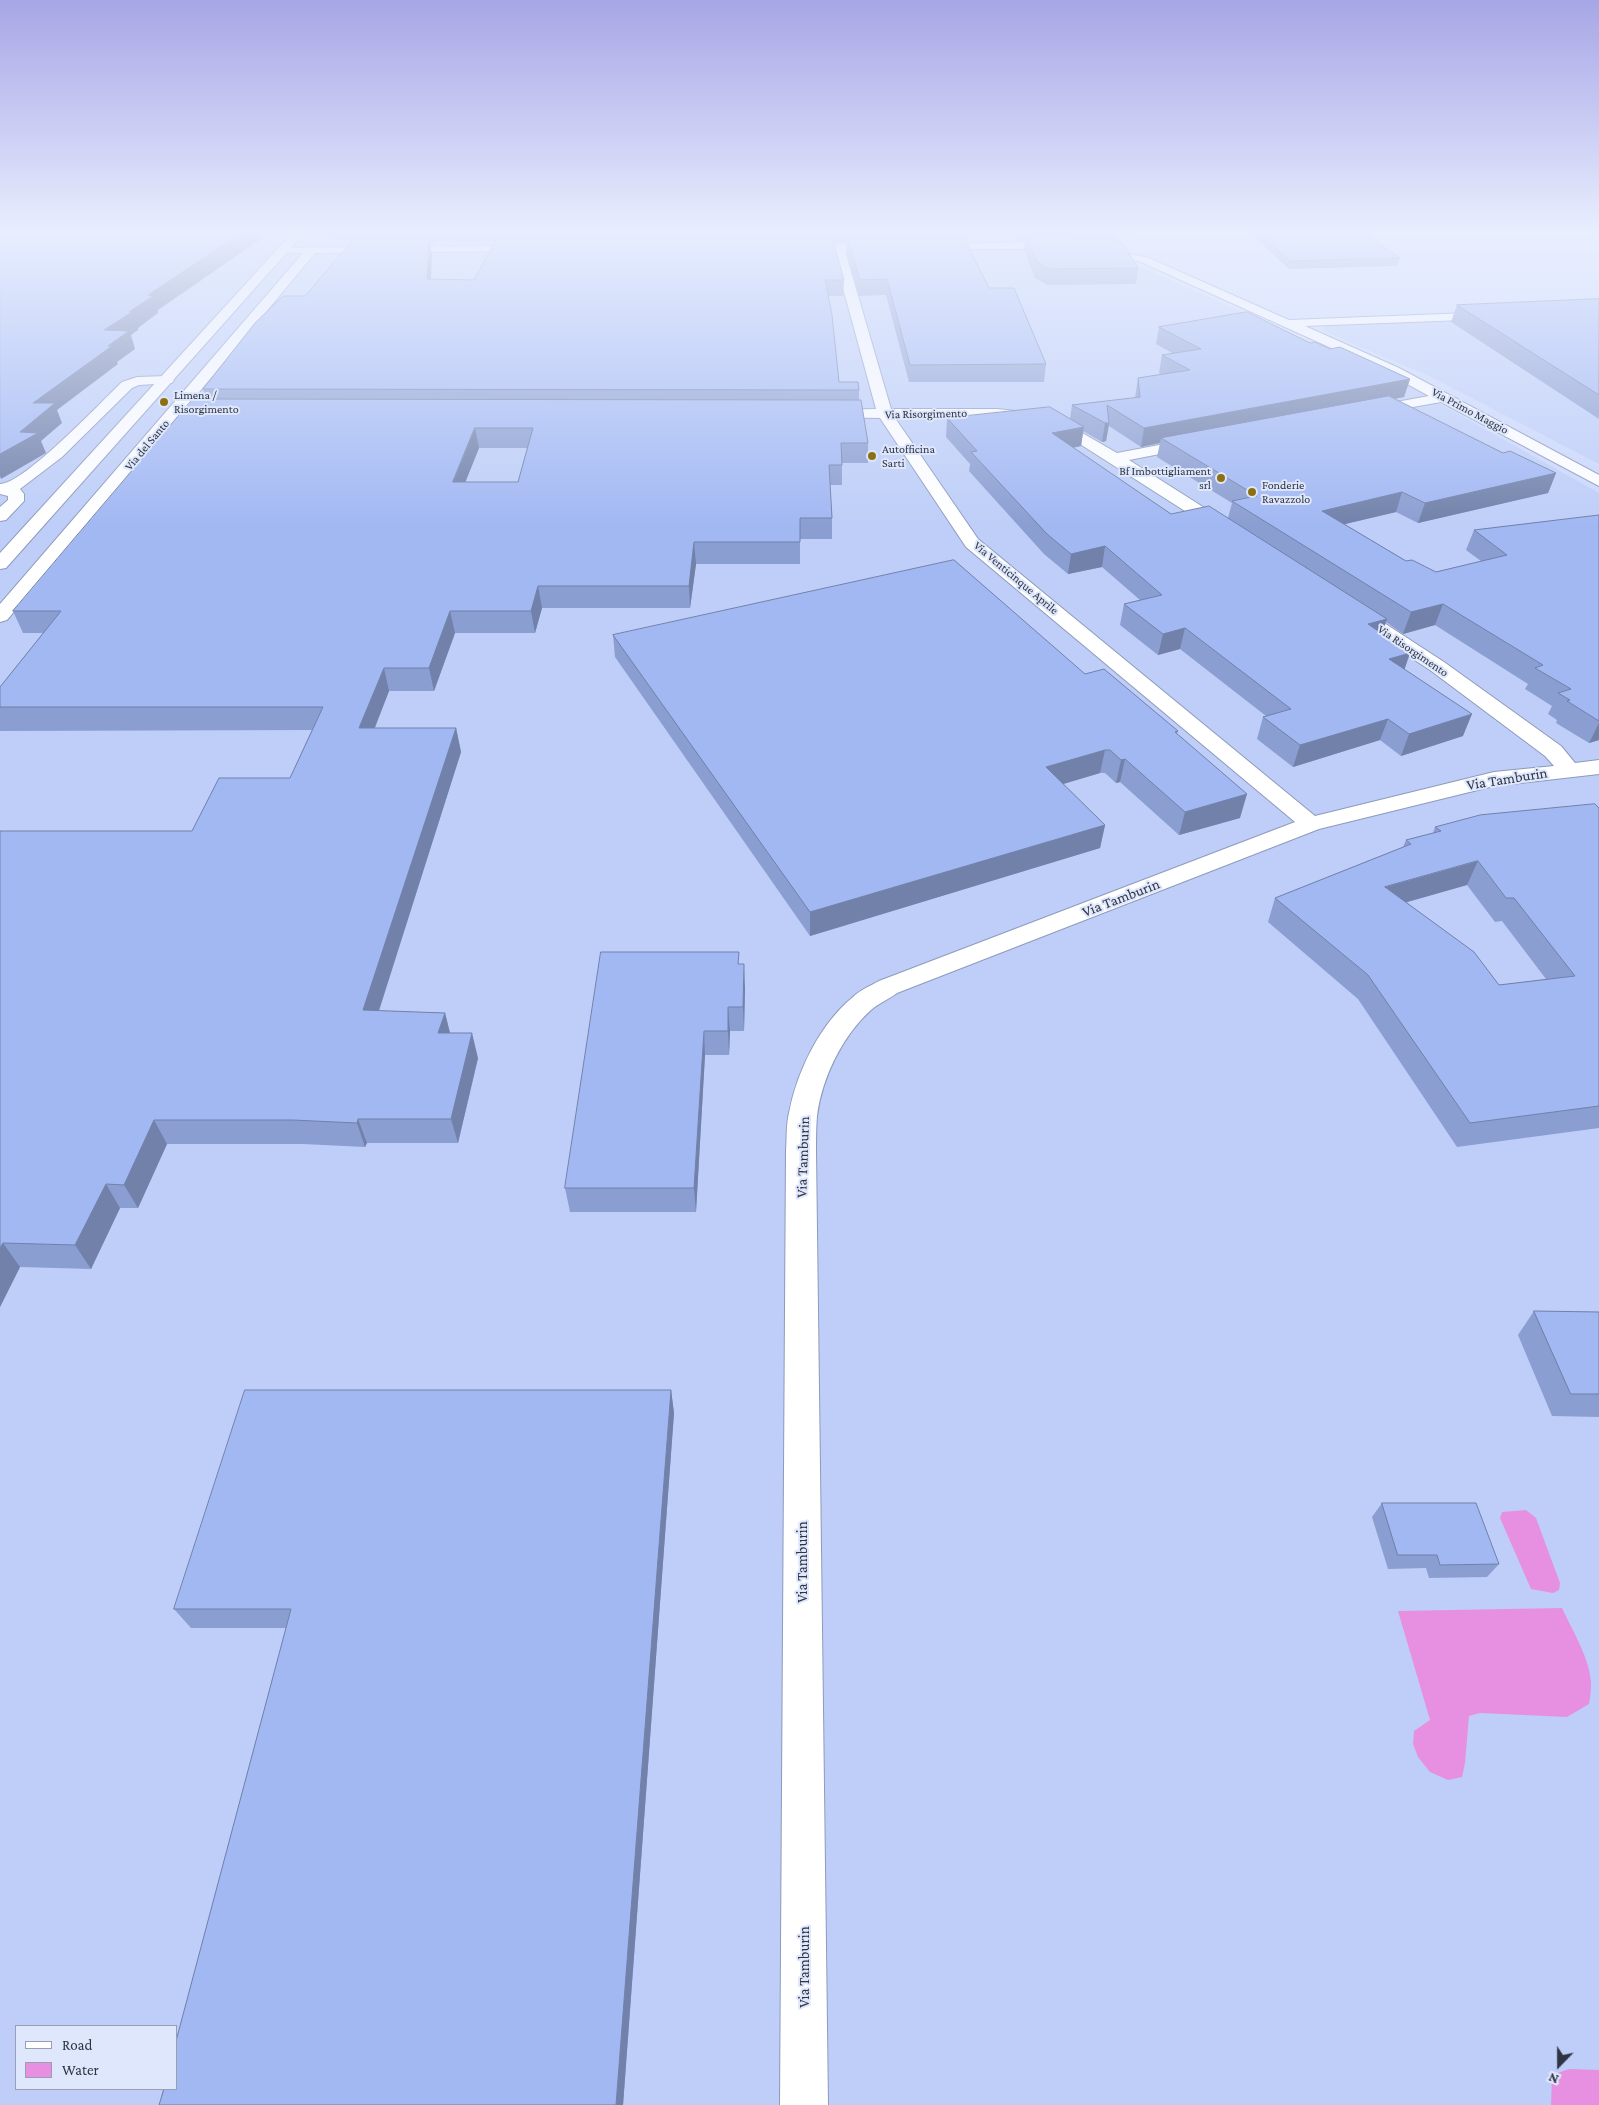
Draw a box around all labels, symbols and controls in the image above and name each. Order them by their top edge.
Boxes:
street label: Via Primo Maggio [1429,385,1511,437]
place label: Limena / Risorgimento [174,388,239,416]
marker: Limena / Risorgimento [158,396,170,408]
street label: Via Risorgimento [885,406,967,422]
street label: Via del Santo [122,417,172,473]
place label: Autofficina Sarti [882,442,935,470]
marker: Autofficina Sarti [866,450,878,462]
place label: Bf Imbottigliament srl [1119,464,1211,492]
marker: Bf Imbottigliament srl [1215,472,1227,484]
place label: Fonderie Ravazzolo [1262,478,1310,506]
marker: Fonderie Ravazzolo [1246,486,1258,498]
street label: Via Venticinque Aprile [971,538,1061,618]
street label: Via Risorgimento [1375,622,1451,680]
street label: Via Tamburin [1465,764,1549,794]
street label: Via Tamburin [1080,875,1162,921]
street label: Via Tamburin [793,1116,813,1198]
street label: Via Tamburin [793,1521,811,1603]
street label: Via Tamburin [795,1926,813,2008]
legend [15,2025,178,2090]
text: Road [62,2037,92,2053]
north arrow [1534,2040,1584,2090]
text: Water [62,2062,99,2078]
text: N [1546,2070,1561,2088]

